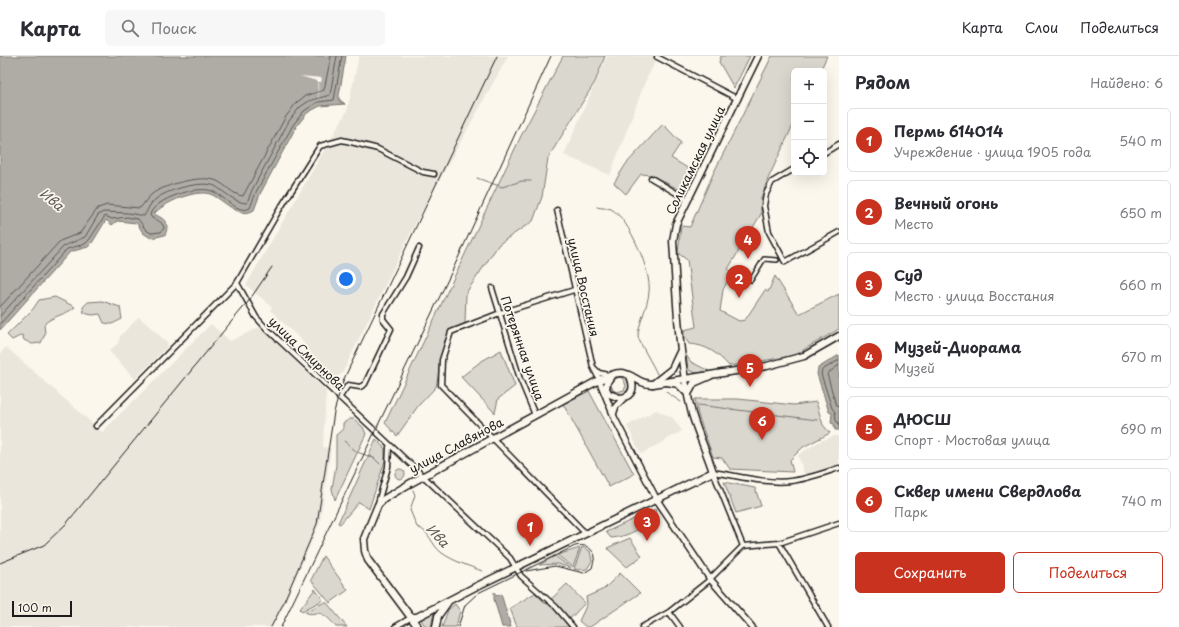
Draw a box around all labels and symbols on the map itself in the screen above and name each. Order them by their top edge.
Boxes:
street label: Соликамская улица [661,102,729,217]
water label: Ива [36,183,69,215]
pin: 4 [735,226,761,259]
street label: улица Восстания [564,236,604,338]
pin: 2 [726,265,752,298]
your location [336,269,356,289]
street label: Потерянная улица [497,293,549,403]
street label: улица Смирнова [265,312,349,394]
pin: 5 [737,354,763,387]
pin: 6 [749,407,775,440]
street label: улица Славянова [406,412,507,477]
pin: 3 [634,508,660,541]
pin: 1 [517,513,543,546]
water label: Ива [422,519,454,552]
scale bar [12,599,72,618]

